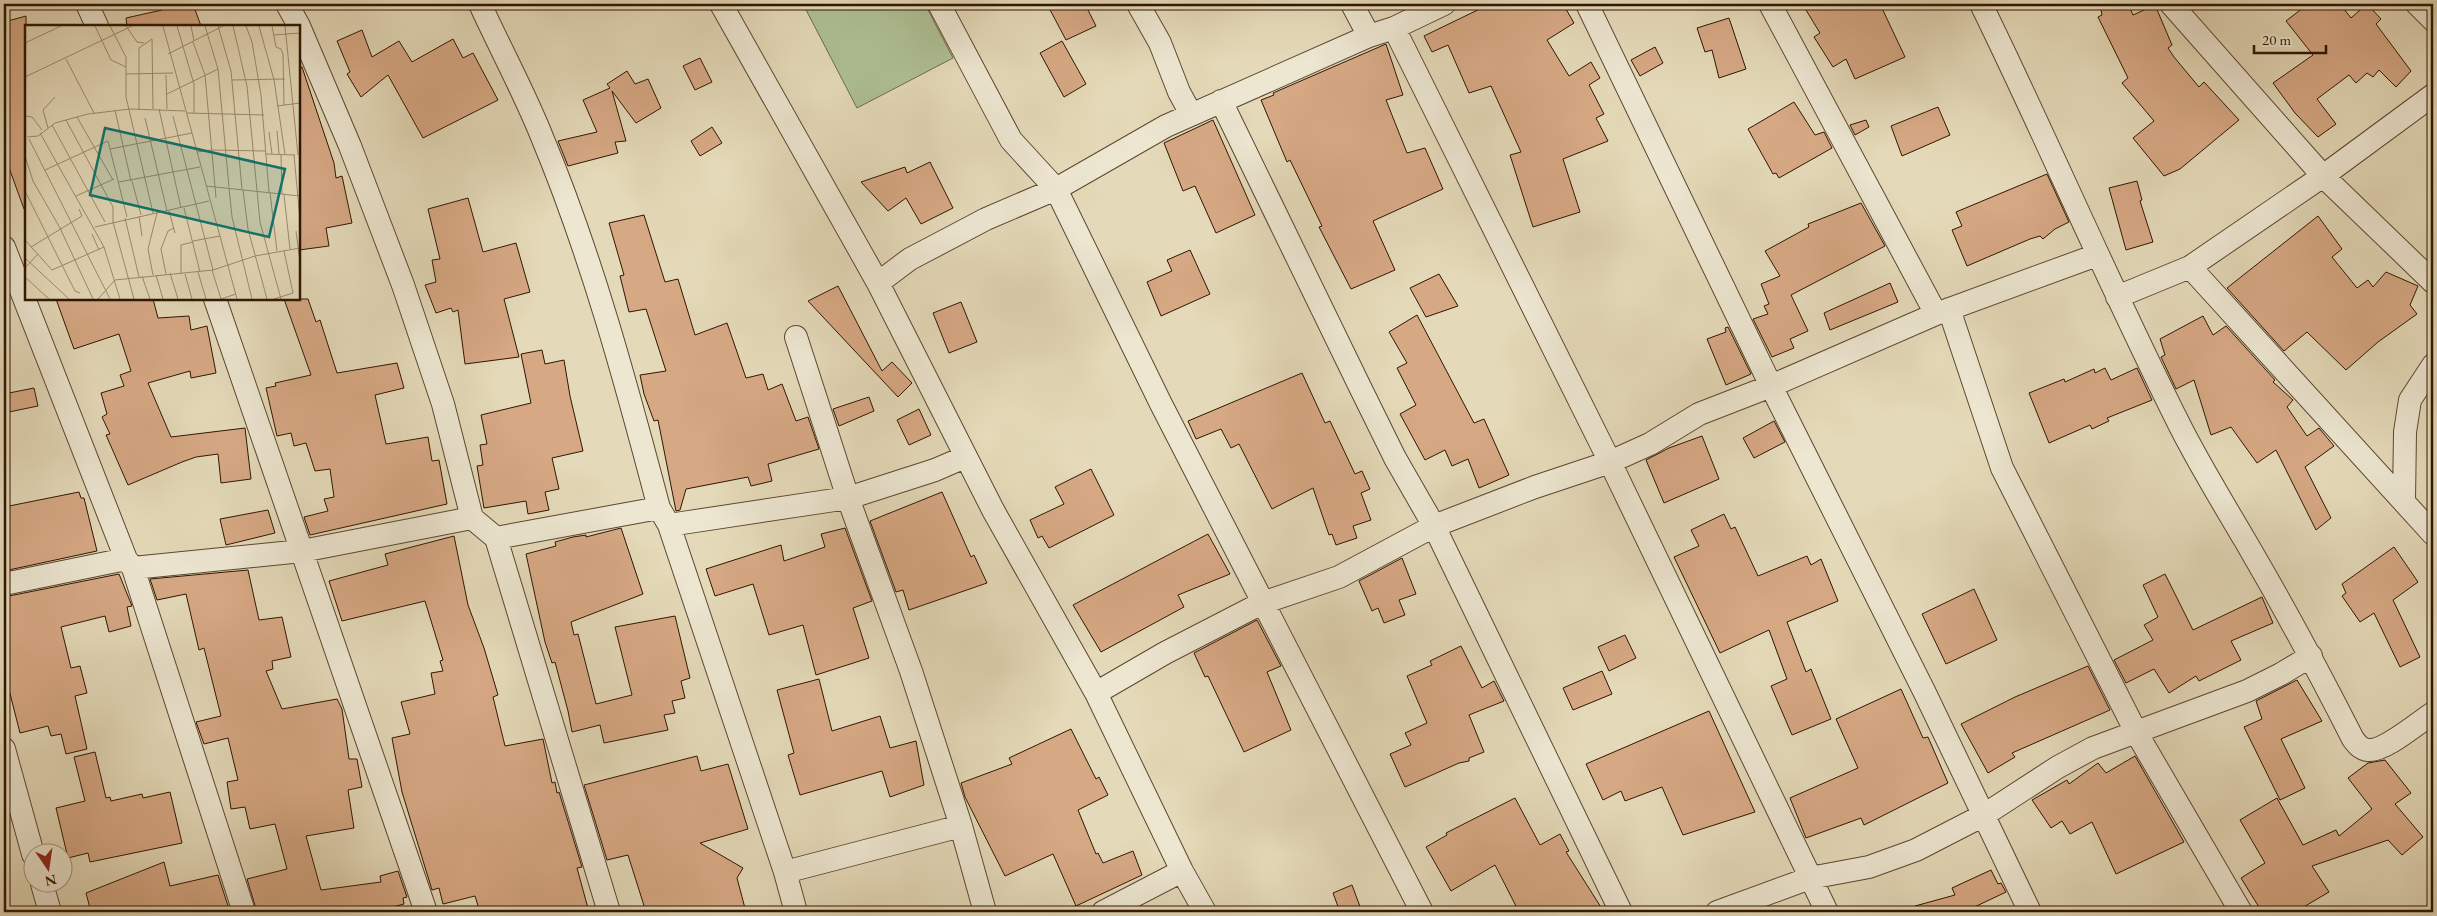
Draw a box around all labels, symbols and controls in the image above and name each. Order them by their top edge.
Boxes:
scale bar [2254,22,2327,54]
inset map [25,25,300,300]
text: 20 m [2262,30,2291,49]
north arrow [22,844,72,894]
text: N [43,871,58,891]

